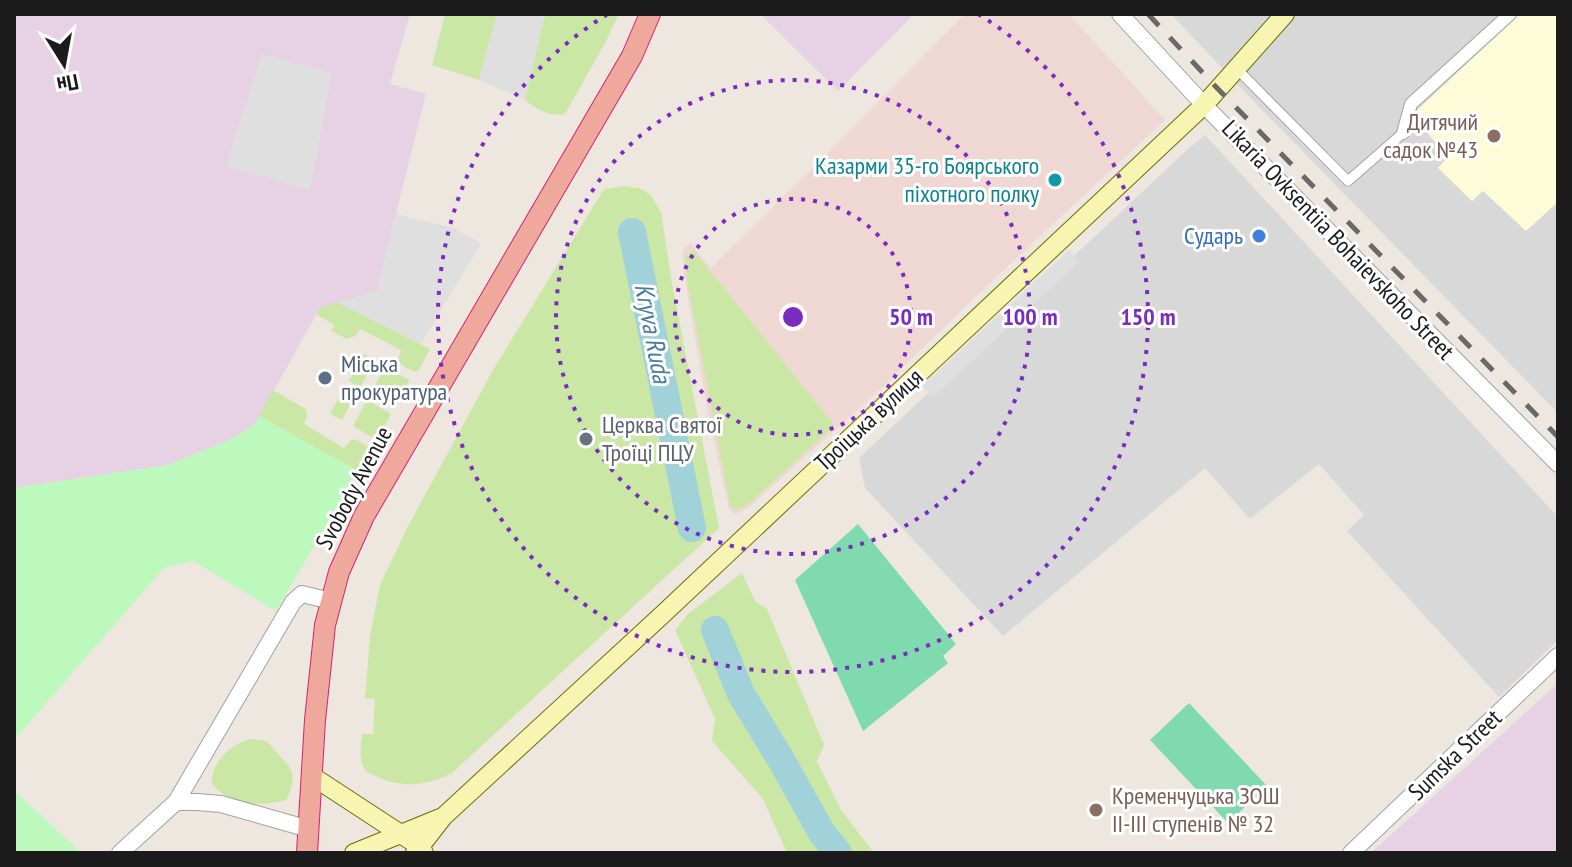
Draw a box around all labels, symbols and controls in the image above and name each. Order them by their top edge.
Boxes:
north arrow [24,24,104,104]
text: Пн [55,68,81,99]
place label: Дитячий садок №43 [1383,106,1478,165]
street label: Likaria Ovksentiia Bohaievskoho Street [1216,113,1461,366]
marker: Дитячий садок №43 [1485,127,1503,145]
place label: Казарми 35-го Боярського піхотного полку [815,150,1039,209]
marker: Казарми 35-го Боярського піхотного полку [1046,171,1064,189]
place label: Сударь [1184,220,1243,251]
marker: Сударь [1250,227,1268,245]
water label: Kryva Ruda [628,280,680,387]
text: 50 m [889,301,933,332]
text: 100 m [1002,301,1058,332]
text: 150 m [1120,301,1176,332]
centre of rings [779,303,807,331]
place label: Міська прокуратура [341,348,447,407]
street label: Троїцька вулиця [808,362,929,478]
marker: Міська прокуратура [316,369,334,387]
place label: Церква Святої Троїці ПЦУ [602,409,723,468]
street label: Svobody Avenue [308,421,399,554]
marker: Церква Святої Троїці ПЦУ [577,430,595,448]
street label: Sumska Street [1401,702,1508,807]
place label: Кременчуцька ЗОШ ІІ-ІІІ ступенів № 32 [1112,780,1280,839]
marker: Кременчуцька ЗОШ ІІ-ІІІ ступенів № 32 [1087,801,1105,819]

